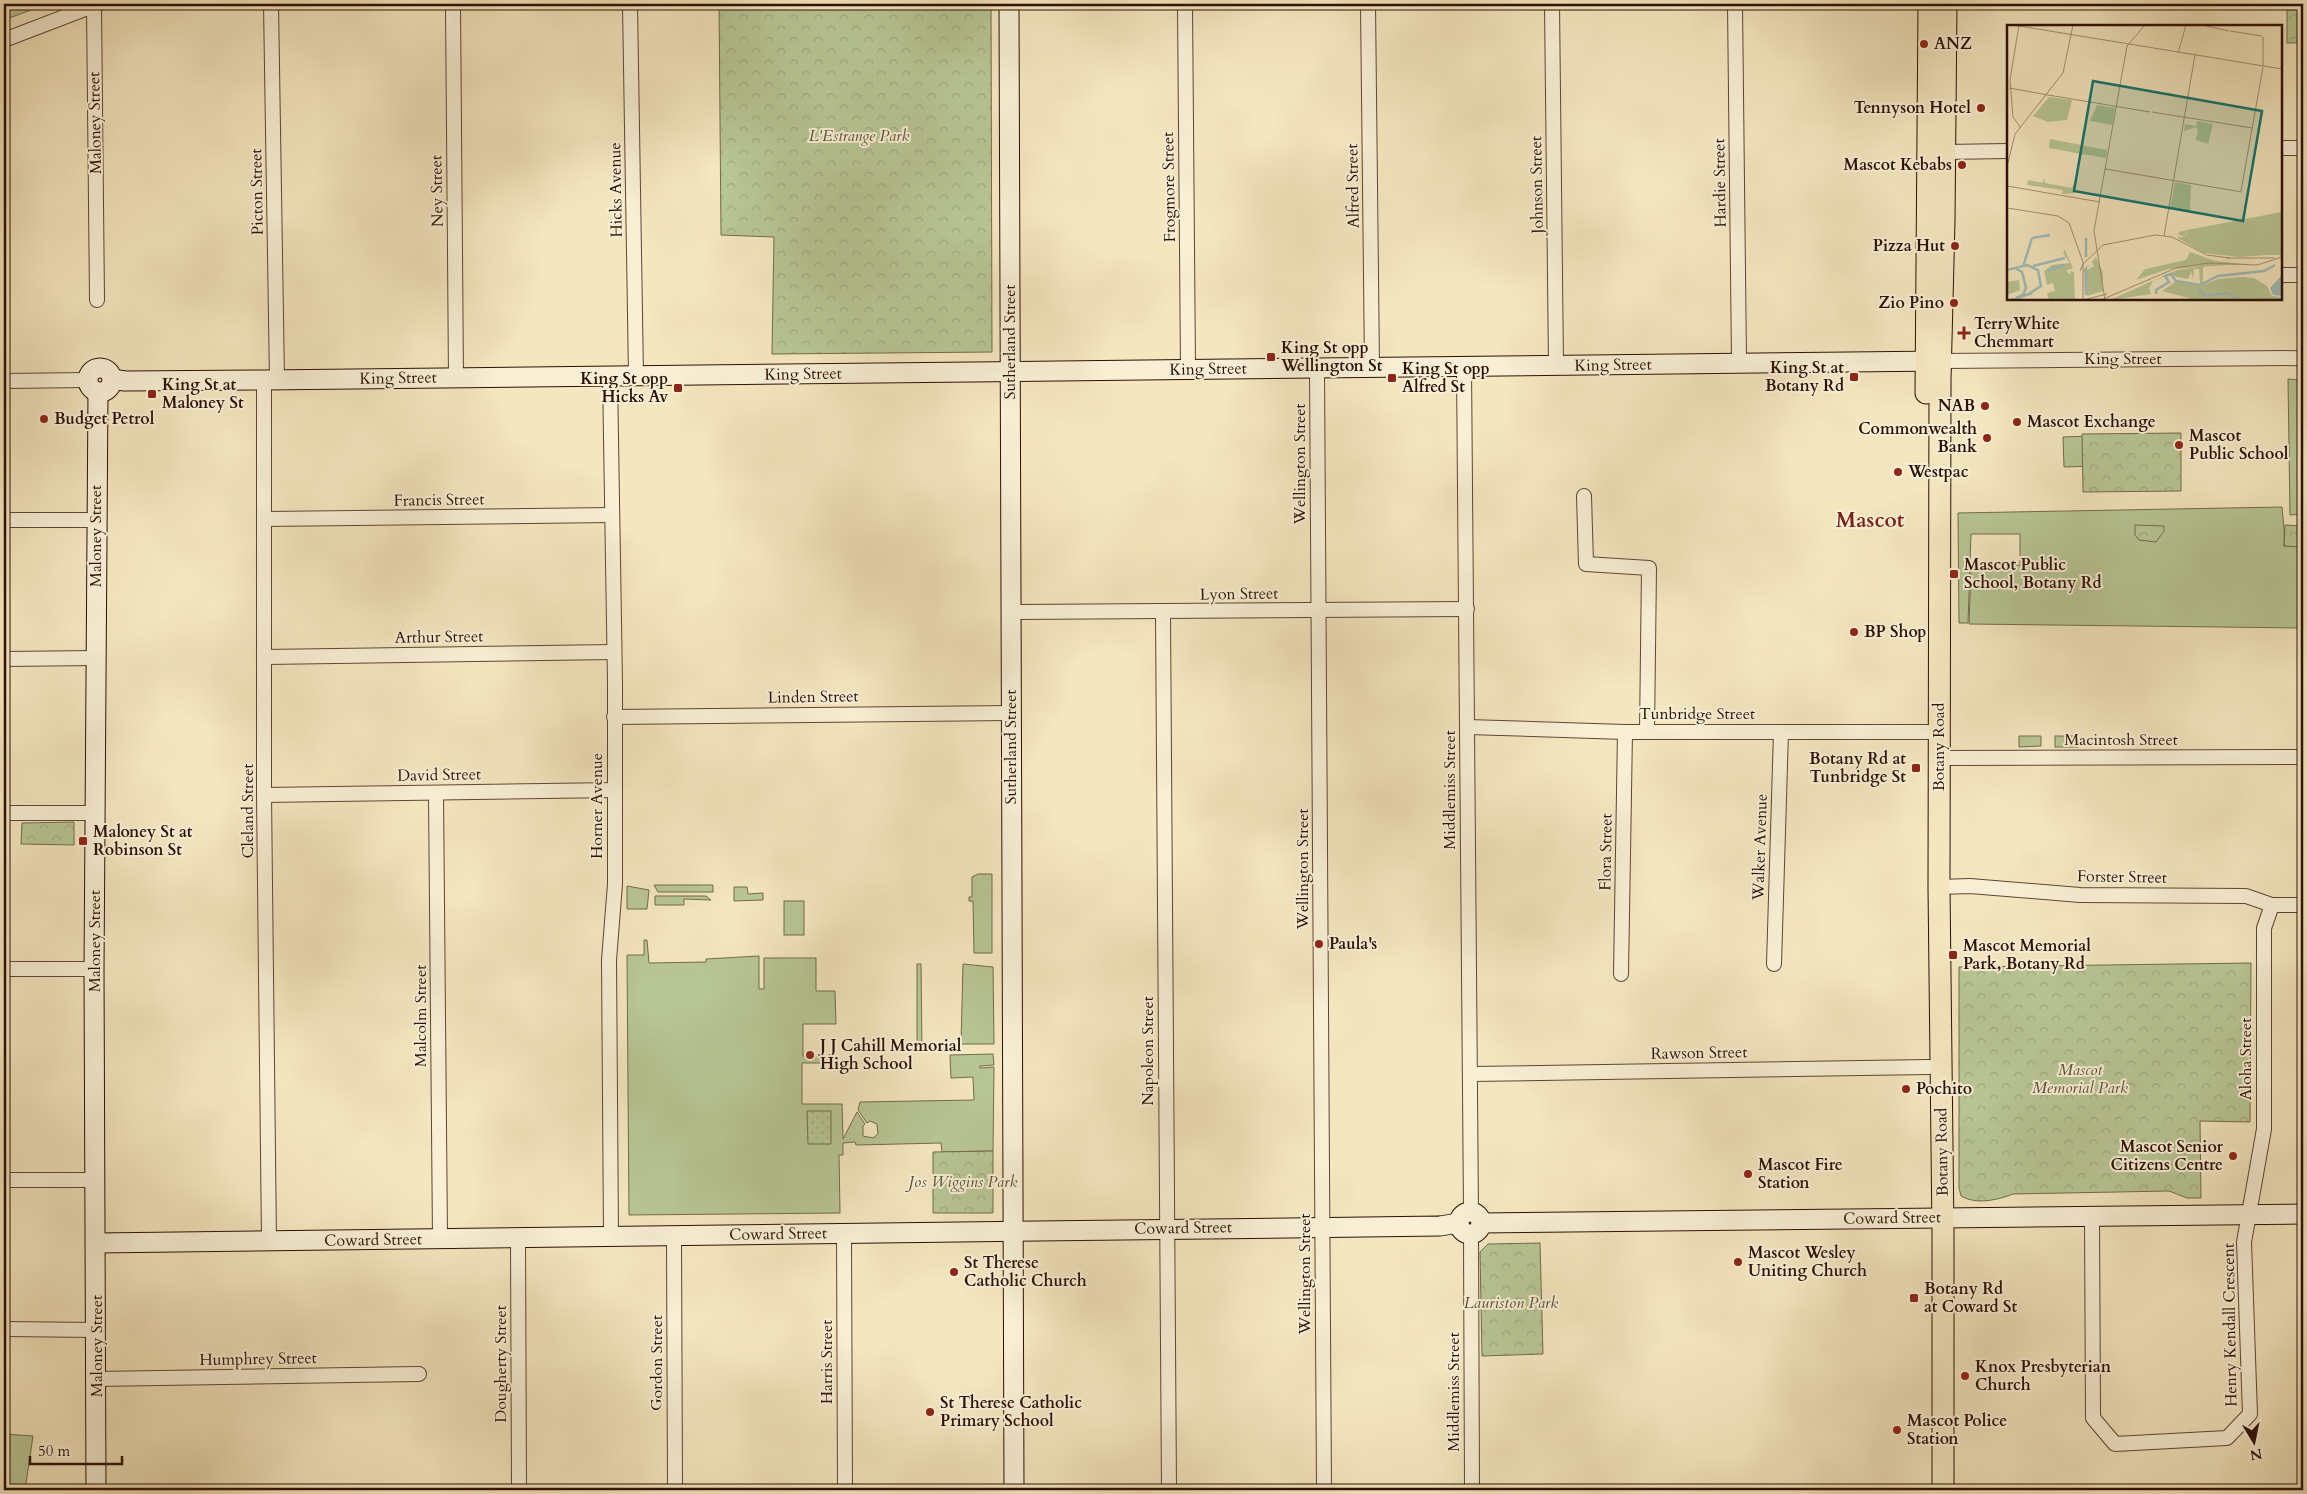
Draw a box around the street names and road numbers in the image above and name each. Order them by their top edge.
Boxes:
street label: Maloney Street [83,72,107,174]
street label: Frogmore Street [1157,131,1181,243]
street label: Johnson Street [1525,136,1549,236]
street label: Hardie Street [1708,138,1732,228]
street label: Hicks Avenue [604,142,628,238]
street label: Alfred Street [1341,143,1365,229]
street label: Picton Street [245,148,269,236]
street label: Ney Street [425,155,449,227]
street label: Sutherland Street [999,284,1021,400]
street label: King Street [2084,348,2162,370]
street label: King Street [1574,353,1652,377]
street label: King Street [1169,357,1247,381]
street label: King Street [764,362,842,386]
street label: King Street [359,366,437,390]
street label: Wellington Street [1289,403,1311,526]
street label: Maloney Street [85,485,107,587]
street label: Francis Street [393,488,485,512]
street label: Lyon Street [1199,582,1279,606]
street label: Arthur Street [395,625,483,649]
street label: Linden Street [767,685,859,709]
street label: Sutherland Street [1000,689,1022,805]
street label: Botany Road [1928,702,1950,791]
street label: Tunbridge Street [1639,703,1755,725]
street label: Macintosh Street [2064,729,2178,751]
street label: Middlemiss Street [1439,730,1461,850]
street label: Horner Avenue [586,753,608,859]
street label: David Street [397,763,481,787]
street label: Cleland Street [237,764,259,858]
street label: Walker Avenue [1747,793,1773,902]
street label: Wellington Street [1292,808,1314,931]
street label: Flora Street [1594,813,1618,891]
street label: Forster Street [2077,865,2167,889]
street label: Maloney Street [84,890,106,992]
street label: Malcolm Street [410,965,432,1067]
street label: Napoleon Street [1137,996,1159,1106]
street label: Aloha Street [2235,1018,2257,1100]
street label: Rawson Street [1650,1041,1748,1065]
street label: Botany Road [1930,1107,1954,1196]
street label: Coward Street [1843,1206,1941,1230]
street label: Wellington Street [1294,1213,1316,1336]
street label: Coward Street [1134,1216,1232,1240]
street label: Coward Street [729,1222,827,1246]
street label: Coward Street [324,1228,422,1252]
street label: Henry Kendall Crescent [2218,1243,2242,1407]
street label: Maloney Street [86,1295,108,1397]
street label: Dougherty Street [490,1305,512,1423]
street label: Gordon Street [646,1315,668,1411]
street label: Harris Street [816,1320,838,1404]
street label: Middlemiss Street [1443,1332,1465,1452]
street label: Humphrey Street [199,1347,317,1371]

